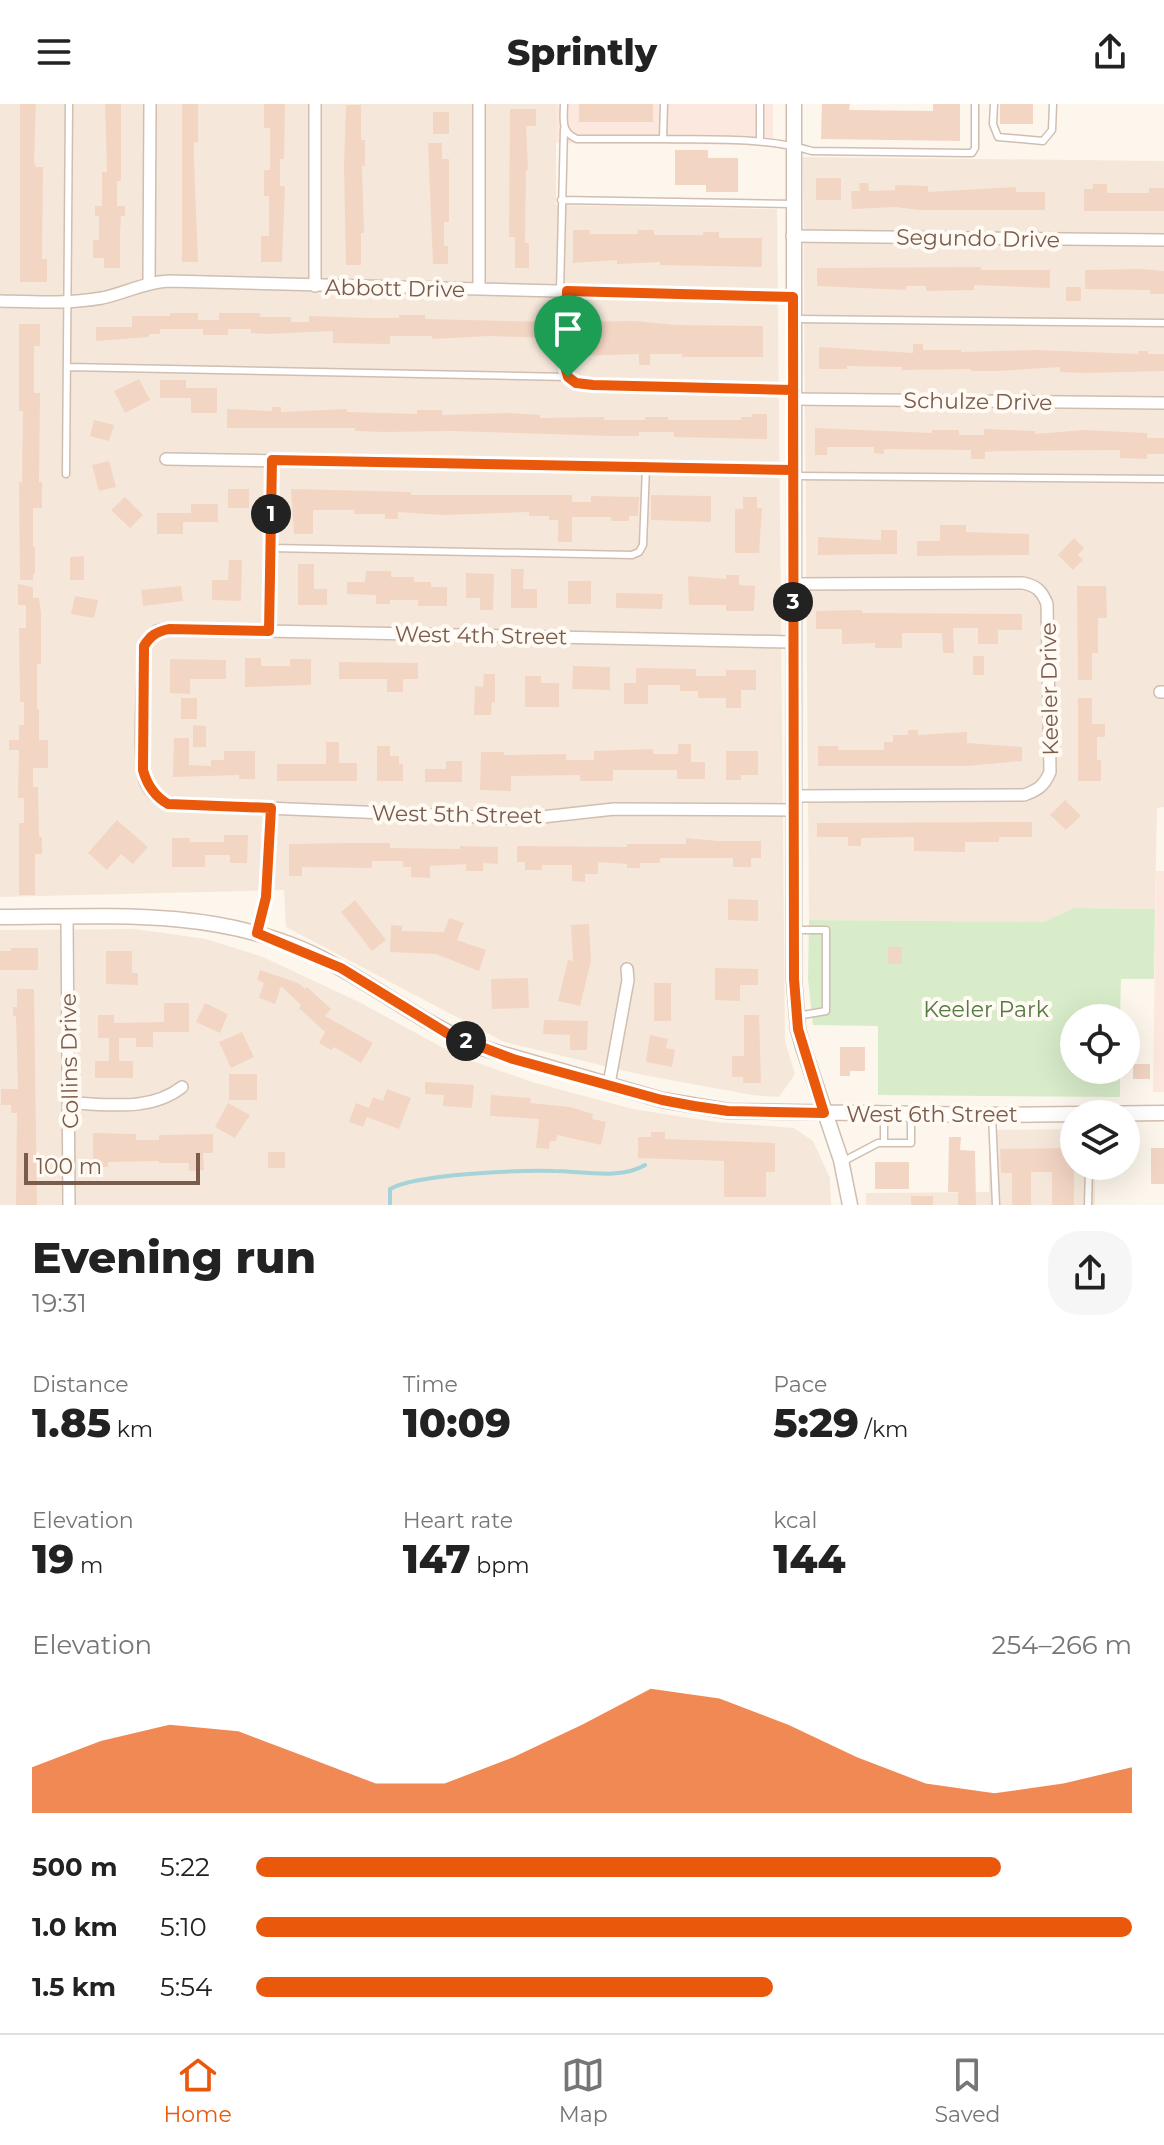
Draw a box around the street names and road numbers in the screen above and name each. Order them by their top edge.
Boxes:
street label: Segundo Drive [896,224,1060,253]
street label: Abbott Drive [325,274,465,303]
street label: Schulze Drive [903,387,1053,416]
street label: West 4th Street [394,620,568,651]
street label: Keeler Drive [1035,622,1064,756]
street label: West 5th Street [372,800,543,829]
street label: Collins Drive [55,993,84,1129]
street label: West 6th Street [846,1101,1018,1128]

